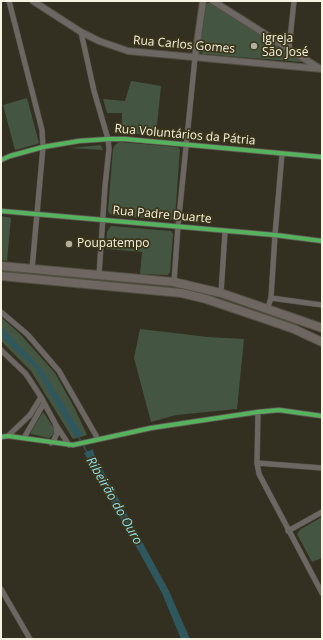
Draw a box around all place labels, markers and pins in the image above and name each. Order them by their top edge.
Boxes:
place label: Igreja São José [262,32,308,60]
marker: Igreja São José [249,41,259,51]
place label: Poupatempo [77,237,149,251]
marker: Poupatempo [64,239,74,249]

